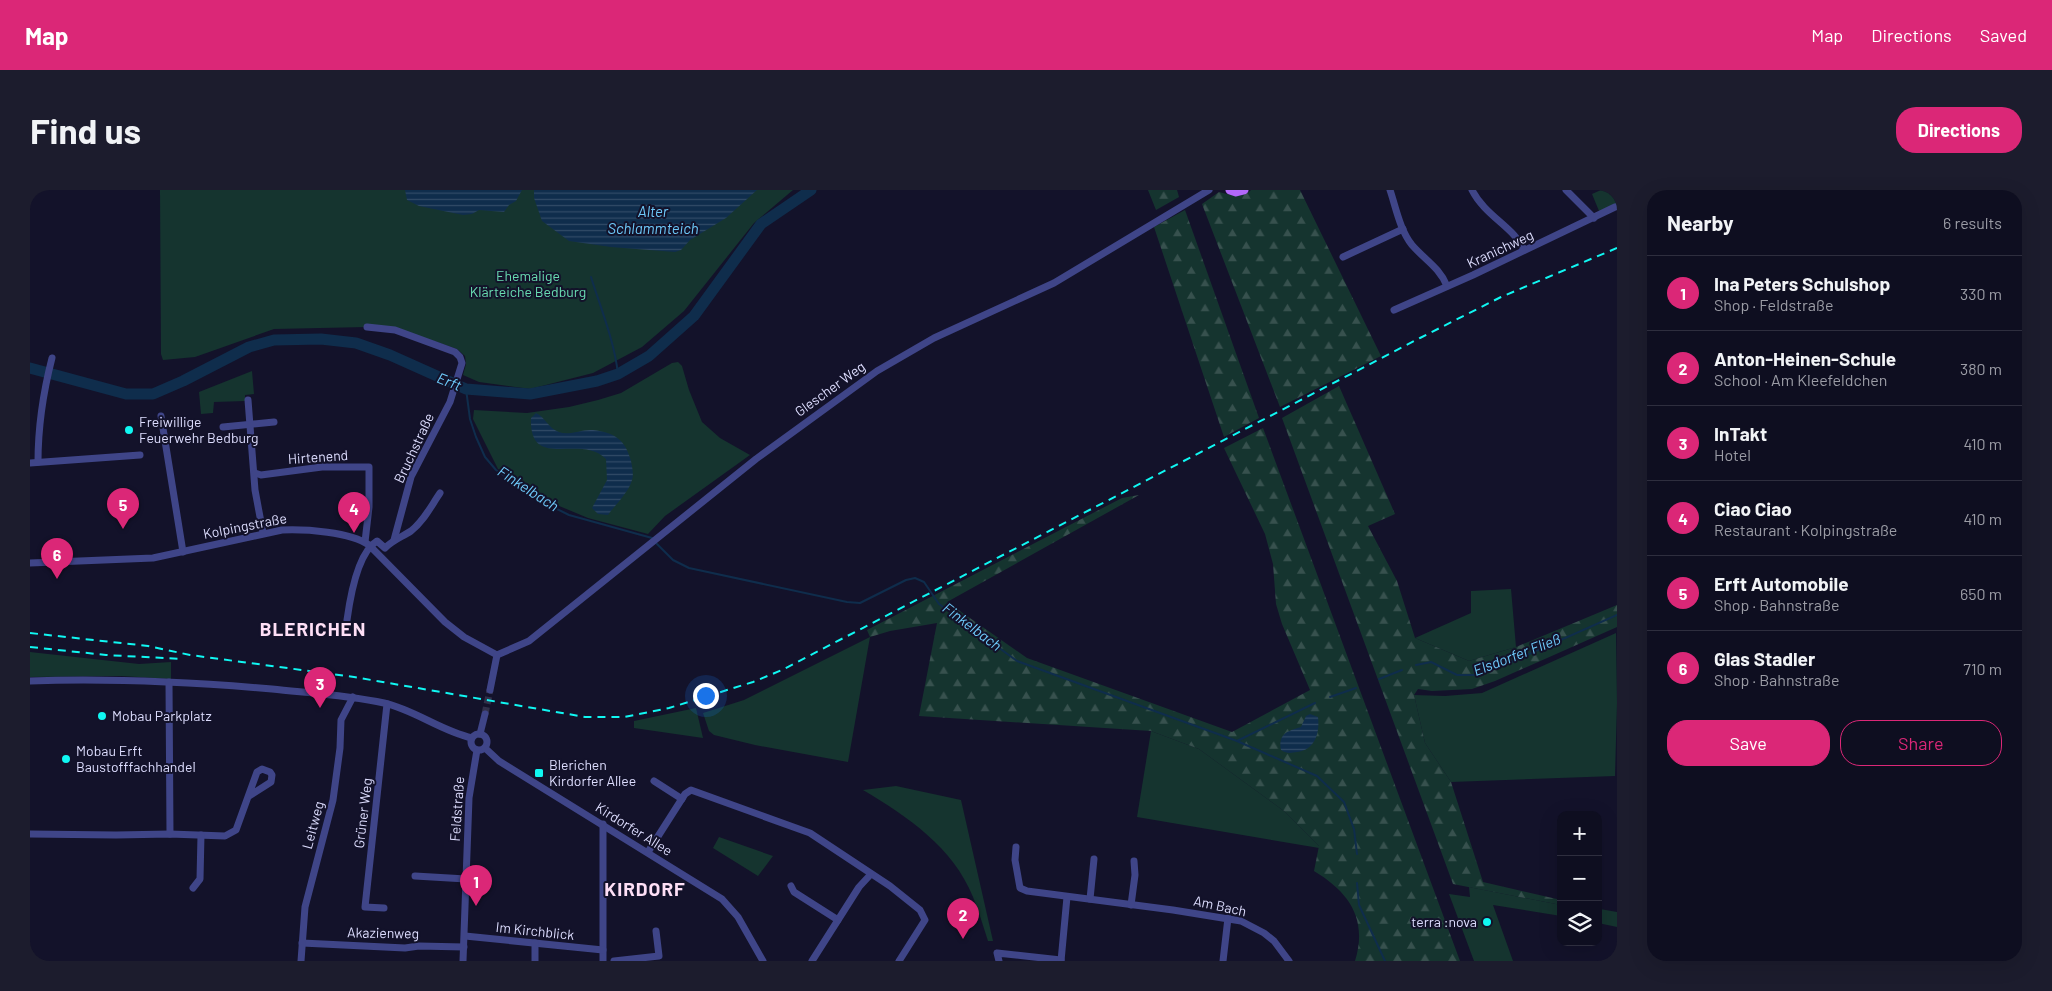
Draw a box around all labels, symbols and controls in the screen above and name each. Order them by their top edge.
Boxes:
text: Map [25,21,68,50]
text: Map [1811,24,1843,46]
text: Directions [1871,24,1952,46]
text: Saved [1980,24,2027,46]
button: Directions [1896,107,2022,153]
text: Find us [30,109,141,151]
water label: Alter Schlammteich [607,202,699,237]
text: Nearby [1667,210,1733,235]
text: 6 results [1943,213,2002,232]
street label: Kranichweg [1464,226,1536,271]
park label: Ehemalige Klärteiche Bedburg [470,267,586,300]
text: Ina Peters Schulshop [1714,272,1890,295]
text: 1 [1680,284,1686,303]
text: 330 m [1960,284,2002,303]
text: Shop · Feldstraße [1714,295,1833,314]
text: Anton-Heinen-Schule [1714,347,1896,370]
street label: Glescher Weg [791,357,868,420]
text: 2 [1679,359,1687,378]
text: 380 m [1960,359,2002,378]
water label: Erft [435,368,465,394]
text: School · Am Kleefeldchen [1714,370,1887,389]
street label: Bruchstraße [390,410,437,486]
place label: Freiwillige Feuerwehr Bedburg [139,413,259,446]
text: InTakt [1714,422,1767,445]
marker: Freiwillige Feuerwehr Bedburg [123,424,135,436]
text: 3 [1679,434,1687,453]
text: 410 m [1964,434,2002,453]
text: Hotel [1714,445,1751,464]
street label: Hirtenend [287,446,349,467]
water label: Finkelbach [495,462,563,515]
pin: 5 [107,488,139,529]
pin: 4 [338,492,370,533]
text: Ciao Ciao [1714,497,1792,520]
street label: Kolpingstraße [202,509,288,542]
text: 4 [1678,509,1688,528]
text: 410 m [1964,509,2002,528]
text: Restaurant · Kolpingstraße [1714,520,1897,539]
pin: 6 [41,538,73,579]
text: Erft Automobile [1714,572,1849,595]
text: 5 [1679,584,1687,603]
text: 650 m [1960,584,2002,603]
text: Shop · Bahnstraße [1714,595,1839,614]
water label: Finkelbach [940,598,1006,654]
district label: BLERICHEN [260,617,366,640]
water label: Elsdorfer Fließ [1470,629,1563,679]
text: Glas Stadler [1714,647,1815,670]
text: 6 [1679,659,1687,678]
text: 710 m [1963,659,2002,678]
pin: 3 [304,667,336,708]
text: Shop · Bahnstraße [1714,670,1839,689]
your location [693,683,719,709]
place label: Mobau Parkplatz [112,707,212,724]
marker: Mobau Parkplatz [96,710,108,722]
button: Save [1667,720,1830,766]
button: Share [1840,720,2002,766]
place label: Mobau Erft Baustofffachhandel [76,742,196,775]
marker: Mobau Erft Baustofffachhandel [60,753,72,765]
place label: Blerichen Kirdorfer Allee [549,756,636,789]
marker: Blerichen Kirdorfer Allee [533,767,545,779]
street label: Feldstraße [446,776,467,842]
street label: Grüner Weg [350,777,375,849]
street label: Kirdorfer Allee [593,798,676,859]
street label: Leitweg [298,799,327,851]
map controls [1557,811,1602,946]
button: + [1557,811,1602,856]
button: − [1557,856,1602,901]
pin: 1 [460,865,492,906]
district label: KIRDORF [604,877,686,900]
street label: Am Bach [1192,892,1248,919]
pin: 2 [947,898,979,939]
button: layers [1557,901,1602,946]
place label: terra :nova [1411,913,1477,930]
marker: terra :nova [1481,916,1493,928]
street label: Im Kirchblick [495,918,575,943]
street label: Akazienweg [347,923,419,942]

